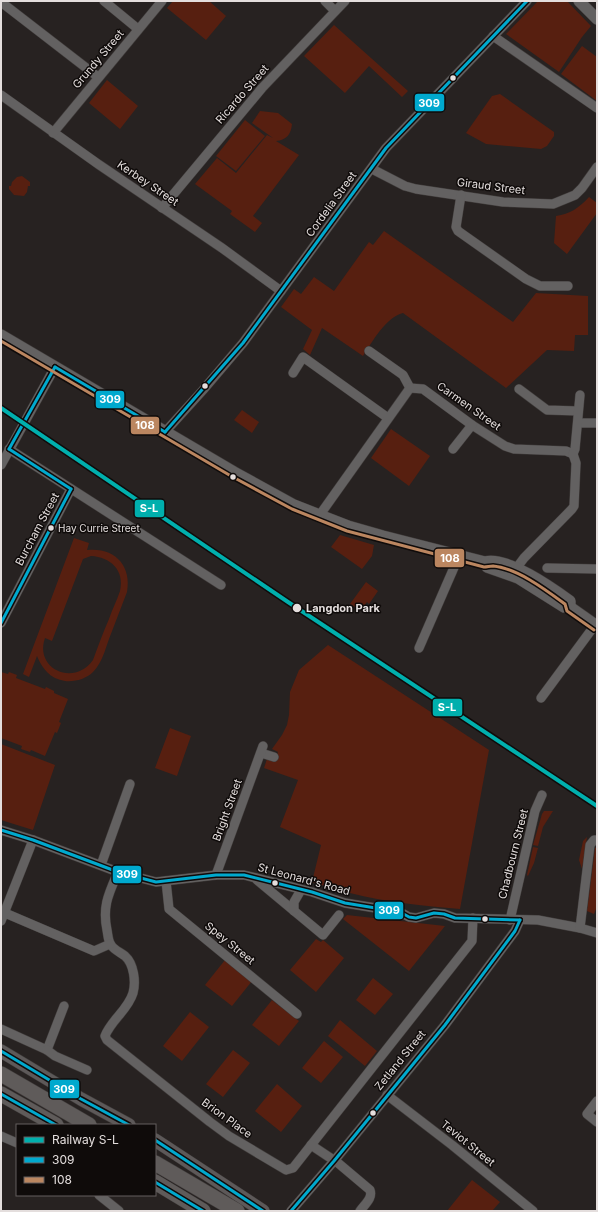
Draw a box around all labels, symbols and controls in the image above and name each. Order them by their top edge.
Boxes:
street label: Grundy Street [69,26,127,91]
street label: Ricardo Street [213,61,272,126]
unlabelled marker [448,73,458,83]
line badge: 309 [414,93,445,112]
text: 309 [418,96,440,110]
street label: Kerbey Street [115,157,182,209]
street label: Cordelia Street [303,168,360,239]
street label: Giraud Street [456,175,526,197]
street label: Carmen Street [434,379,504,434]
unlabelled marker [200,381,210,391]
line badge: 309 [95,390,125,409]
text: 309 [99,392,121,406]
line badge: 108 [130,416,160,435]
text: 108 [135,418,155,432]
unlabelled marker [228,472,238,482]
street label: Burcham Street [12,490,62,568]
line badge: S-L [134,499,165,518]
text: S-L [140,501,158,515]
place label: Hay Currie Street [58,522,140,534]
marker: Hay Currie Street [46,523,56,533]
line badge: 108 [434,548,465,568]
text: 108 [440,551,460,565]
place label: Langdon Park [306,601,381,615]
marker: Langdon Park [291,602,303,614]
line badge: S-L [432,698,463,717]
text: S-L [438,700,456,714]
street label: Bright Street [209,777,245,843]
street label: Chadbourn Street [495,807,531,900]
street label: St Leonard's Road [256,860,352,898]
line badge: 309 [112,865,142,884]
text: 309 [116,867,138,881]
unlabelled marker [270,878,280,888]
line badge: 309 [374,901,404,920]
text: 309 [378,903,400,917]
unlabelled marker [480,914,490,924]
street label: Spey Street [202,919,258,968]
street label: Zetland Street [372,1027,429,1093]
line badge: 309 [49,1079,80,1099]
text: 309 [53,1082,75,1096]
street label: Brion Place [199,1095,255,1141]
unlabelled marker [368,1108,378,1118]
street label: Teviot Street [438,1117,498,1169]
legend [16,1124,156,1196]
text: Railway S-L [52,1132,119,1147]
text: 309 [52,1152,74,1167]
text: 108 [52,1172,72,1187]

